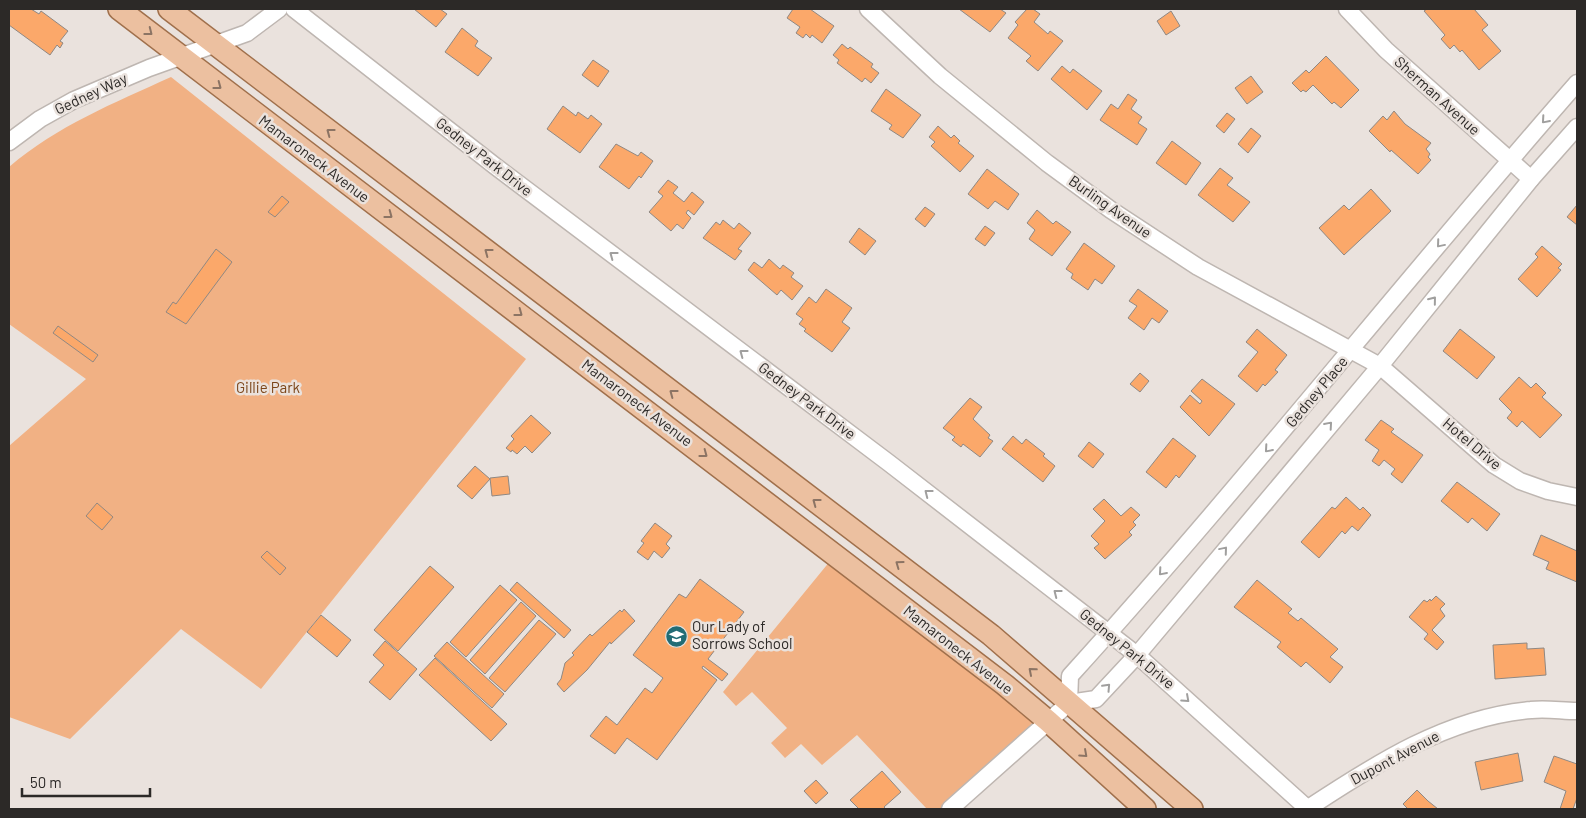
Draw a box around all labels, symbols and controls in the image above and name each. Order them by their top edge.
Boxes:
one-way arrow [143,27,152,35]
street label: Sherman Avenue [1391,52,1484,138]
street label: Gedney Way [51,68,130,118]
one-way arrow [212,80,221,88]
street label: Mamaroneck Avenue [256,111,374,206]
street label: Gedney Park Drive [433,113,536,199]
one-way arrow [1542,114,1551,123]
one-way arrow [326,129,336,138]
street label: Burling Avenue [1066,171,1155,241]
one-way arrow [383,209,393,218]
one-way arrow [1436,238,1445,247]
one-way arrow [484,249,494,258]
one-way arrow [609,252,619,261]
one-way arrow [1427,297,1436,306]
one-way arrow [513,307,523,316]
one-way arrow [739,350,749,359]
street label: Gedney Place [1281,352,1351,430]
street label: Mamaroneck Avenue [579,355,697,450]
street label: Gedney Park Drive [755,358,860,443]
park label: Gillie Park [236,378,301,396]
one-way arrow [669,390,679,399]
street label: Hotel Drive [1440,414,1506,473]
one-way arrow [1323,422,1332,431]
one-way arrow [1266,443,1274,452]
one-way arrow [698,449,707,458]
one-way arrow [925,490,934,499]
one-way arrow [812,499,822,508]
one-way arrow [1219,547,1227,556]
one-way arrow [895,561,904,570]
one-way arrow [1159,566,1168,575]
one-way arrow [1054,590,1063,598]
street label: Mamaroneck Avenue [900,601,1017,698]
street label: Gedney Park Drive [1077,604,1179,692]
place label: Our Lady of Sorrows School [692,617,793,652]
school or university icon: Our Lady of Sorrows School [664,624,688,648]
one-way arrow [1029,667,1038,676]
one-way arrow [1101,683,1110,692]
one-way arrow [1181,693,1190,702]
street label: Dupont Avenue [1347,726,1442,788]
one-way arrow [1079,748,1088,757]
scale bar [22,766,150,798]
text: 50 m [30,773,62,791]

